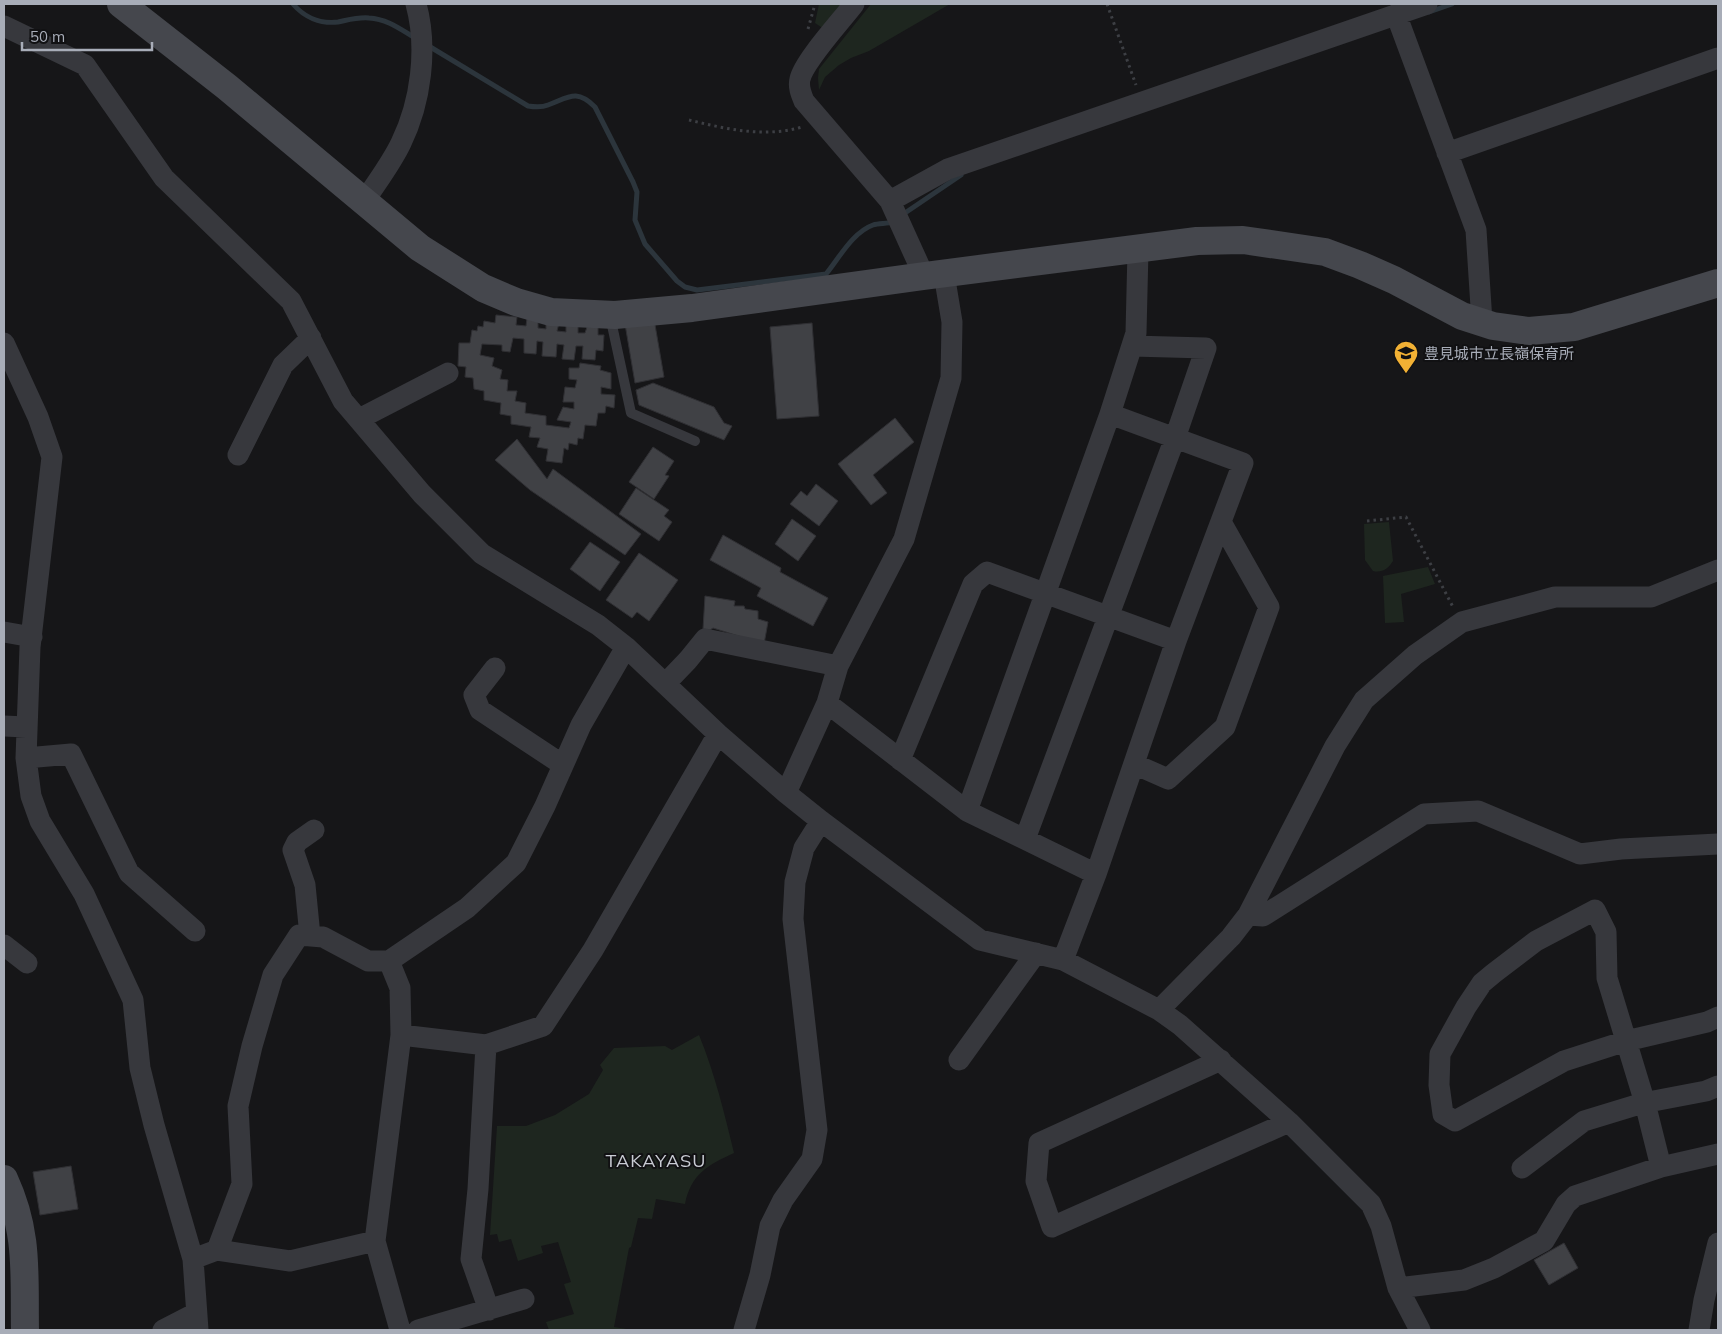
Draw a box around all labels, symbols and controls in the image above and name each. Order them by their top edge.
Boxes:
scale bar [22,20,152,52]
text: 50 m [30,27,65,46]
school or university icon: 豊見城市立長嶺保育所 [1393,340,1419,374]
place label: 豊見城市立長嶺保育所 [1424,344,1574,363]
district label: TAKAYASU [606,1149,706,1172]

